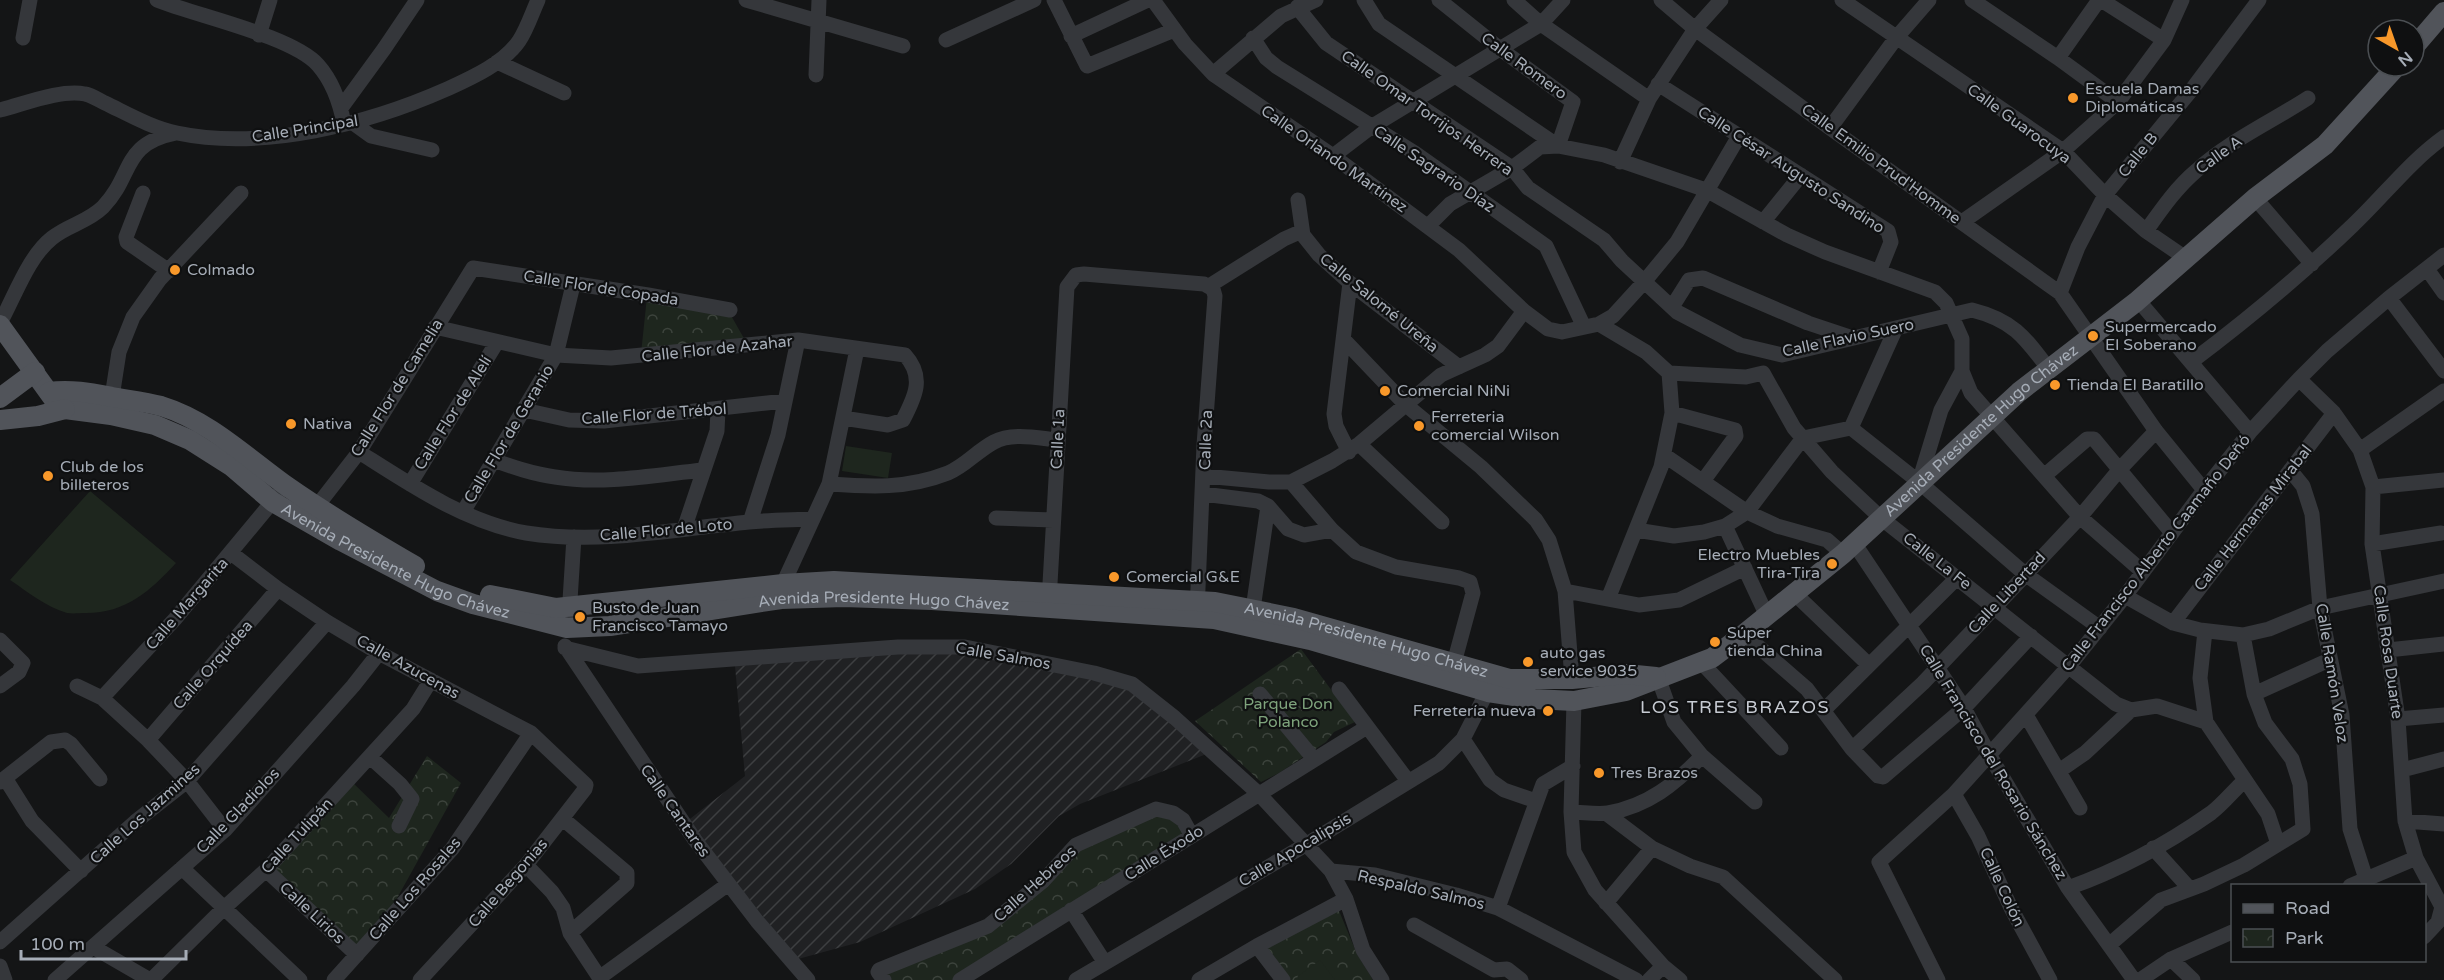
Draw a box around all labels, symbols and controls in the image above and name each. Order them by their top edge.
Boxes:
north arrow [2366,18,2426,78]
street label: Calle Romero [1477,28,1571,104]
street label: Calle Omar Torrijos Herrera [1337,46,1517,180]
text: N [2394,47,2416,71]
place label: Escuela Damas Diplomáticas [2085,79,2199,117]
street label: Calle Guarocuya [1963,80,2075,168]
marker: Escuela Damas Diplomáticas [2066,91,2080,105]
street label: Calle Emilio Prud'Homme [1797,99,1965,229]
street label: Calle Orlando Martínez [1257,101,1411,217]
street label: Calle César Augusto Sandino [1694,102,1888,238]
street label: Calle Principal [250,111,360,147]
street label: Calle Sagrario Díaz [1369,121,1499,217]
street label: Calle B [2114,128,2162,182]
street label: Calle A [2192,131,2246,179]
street label: Calle Salomé Ureña [1315,249,1443,357]
place label: Colmado [187,260,255,280]
marker: Colmado [168,263,182,277]
street label: Calle Flor de Copada [522,266,680,310]
street label: Calle Flavio Suero [1780,314,1916,362]
street label: Calle Flor de Camelia [346,315,448,461]
place label: Supermercado El Soberano [2105,317,2217,355]
marker: Supermercado El Soberano [2086,329,2100,343]
street label: Calle Flor de Azahar [640,331,794,367]
street label: Avenida Presidente Hugo Chávez [1880,340,2082,521]
street label: Calle Flor de Alelí [410,352,496,474]
street label: Calle Flor de Geranio [460,361,558,507]
place label: Tienda El Baratillo [2067,375,2204,395]
marker: Tienda El Baratillo [2048,378,2062,392]
place label: Comercial NiNi [1397,381,1510,401]
marker: Comercial NiNi [1378,384,1392,398]
street label: Calle Flor de Trébol [581,399,727,429]
place label: Ferreteria comercial Wilson [1431,407,1560,445]
street label: Calle 1a [1046,408,1070,470]
street label: Calle 2a [1195,409,1217,471]
place label: Nativa [303,414,352,434]
marker: Nativa [284,417,298,431]
marker: Ferreteria comercial Wilson [1412,419,1426,433]
street label: Calle Francisco Alberto Caamaño Deñó [2057,430,2255,676]
street label: Calle Hermanas Mirabal [2190,441,2316,595]
place label: Club de los billeteros [60,457,144,495]
marker: Club de los billeteros [41,469,55,483]
street label: Avenida Presidente Hugo Chávez [277,499,512,623]
street label: Calle Flor de Loto [599,514,733,546]
street label: Calle La Fe [1899,528,1975,594]
place label: Electro Muebles Tira-Tira [1697,545,1820,583]
street label: Calle Libertad [1964,548,2050,638]
street label: Calle Margarita [141,554,233,654]
marker: Electro Muebles Tira-Tira [1825,557,1839,571]
place label: Comercial G&E [1126,567,1240,587]
marker: Comercial G&E [1107,570,1121,584]
street label: Calle Rosa Duarte [2369,584,2407,720]
street label: Avenida Presidente Hugo Chávez [756,587,1010,615]
place label: Busto de Juan Francisco Tamayo [592,598,728,636]
street label: Avenida Presidente Hugo Chávez [1242,598,1490,682]
street label: Calle Ramón Veloz [2311,602,2353,744]
marker: Busto de Juan Francisco Tamayo [573,610,587,624]
street label: Calle Orquídea [169,616,257,714]
place label: Súper tienda China [1727,623,1823,661]
street label: Calle Azucenas [353,630,463,704]
marker: Súper tienda China [1708,635,1722,649]
street label: Calle Salmos [954,638,1052,674]
street label: Calle Francisco del Rosario Sánchez [1915,641,2071,883]
place label: auto gas service 9035 [1540,643,1637,681]
marker: auto gas service 9035 [1521,655,1535,669]
park label: Parque Don Polanco [1243,694,1333,732]
district label: LOS TRES BRAZOS [1640,696,1830,718]
place label: Ferretería nueva [1413,701,1536,721]
marker: Ferretería nueva [1541,704,1555,718]
street label: Calle Los Jazmines [86,759,204,869]
street label: Calle Cantares [636,761,714,861]
place label: Tres Brazos [1611,763,1698,783]
street label: Calle Gladiolos [192,764,284,858]
marker: Tres Brazos [1592,766,1606,780]
street label: Calle Tulipán [257,794,337,878]
street label: Calle Apocalipsis [1235,808,1355,892]
street label: Calle Éxodo [1121,821,1207,885]
street label: Calle Los Rosales [365,833,465,945]
street label: Calle Begonias [464,834,552,932]
street label: Calle Hebreos [989,842,1081,926]
street label: Calle Colón [1975,844,2029,930]
street label: Respaldo Salmos [1355,866,1487,914]
street label: Calle Lirios [275,878,349,948]
legend [2231,884,2426,962]
text: Road [2285,897,2330,919]
scale bar [21,923,186,961]
text: Park [2285,927,2324,949]
text: 100 m [30,933,85,955]

